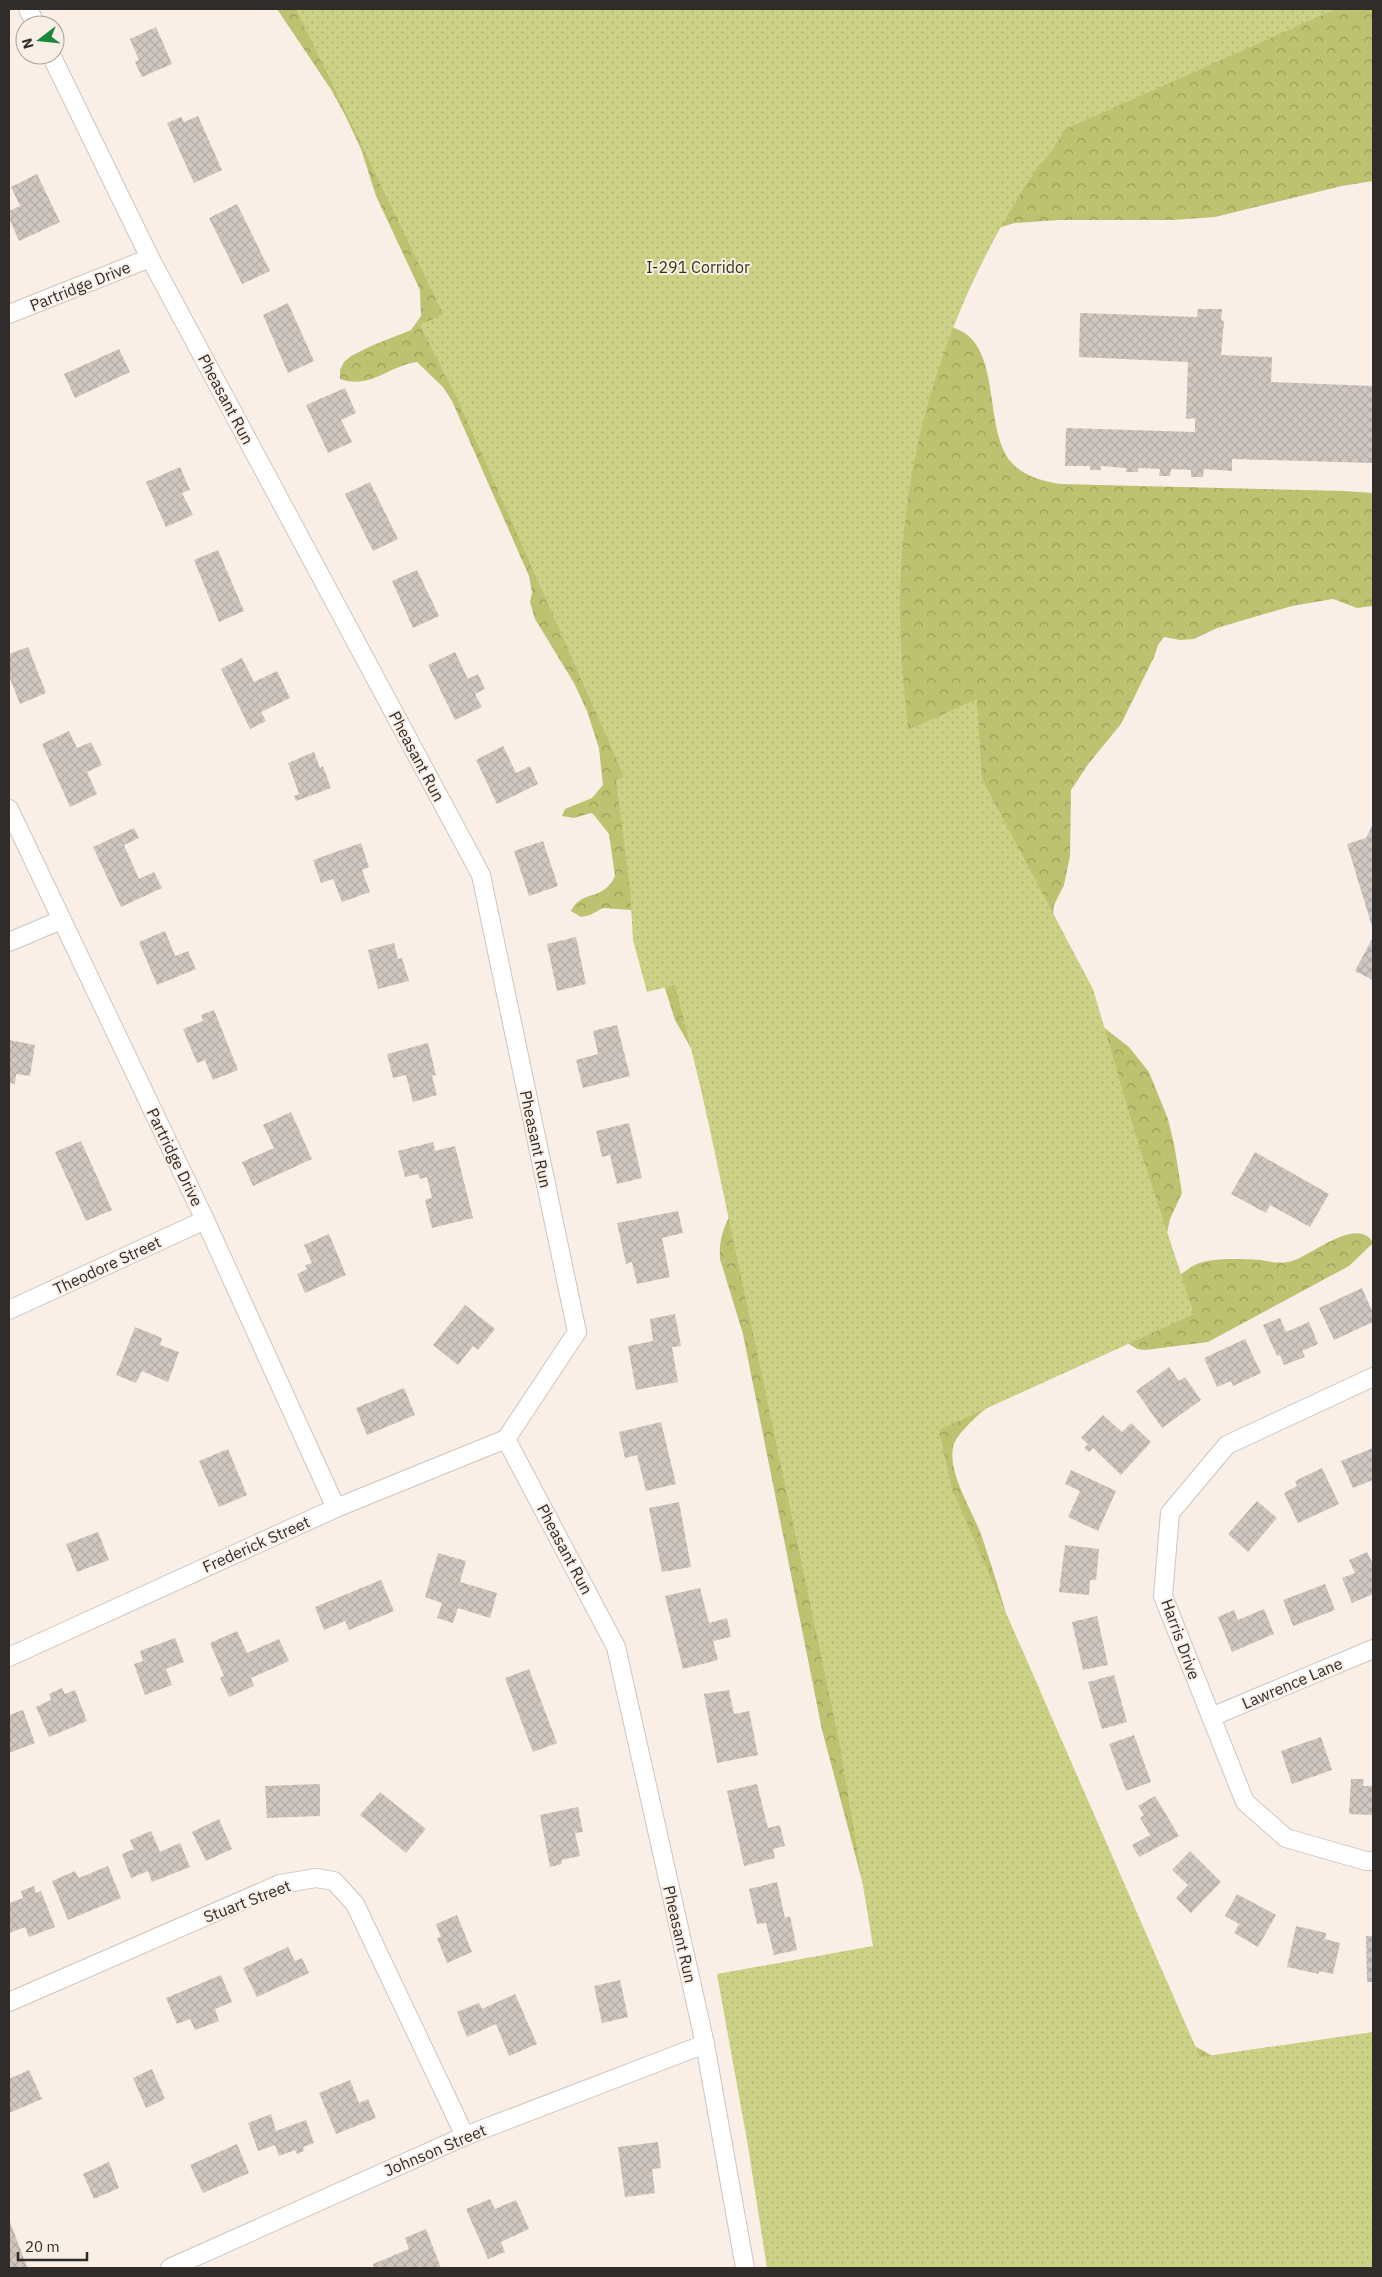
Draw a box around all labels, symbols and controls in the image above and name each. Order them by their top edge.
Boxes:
north arrow [15,15,65,65]
text: N [17,36,38,51]
street label: Partridge Drive [27,257,133,315]
park label: I-291 Corridor [646,257,750,277]
street label: Pheasant Run [194,350,258,448]
street label: Pheasant Run [385,707,449,805]
street label: Pheasant Run [516,1088,556,1190]
street label: Partridge Drive [143,1105,207,1210]
street label: Theodore Street [50,1231,164,1299]
street label: Pheasant Run [533,1500,597,1598]
street label: Frederick Street [199,1511,313,1577]
street label: Harris Drive [1157,1596,1205,1682]
street label: Lawrence Lane [1239,1653,1346,1713]
street label: Stuart Street [201,1875,293,1927]
street label: Pheasant Run [659,1883,701,1985]
street label: Johnson Street [381,2120,489,2180]
scale bar [18,2230,86,2262]
text: 20 m [25,2237,60,2256]

